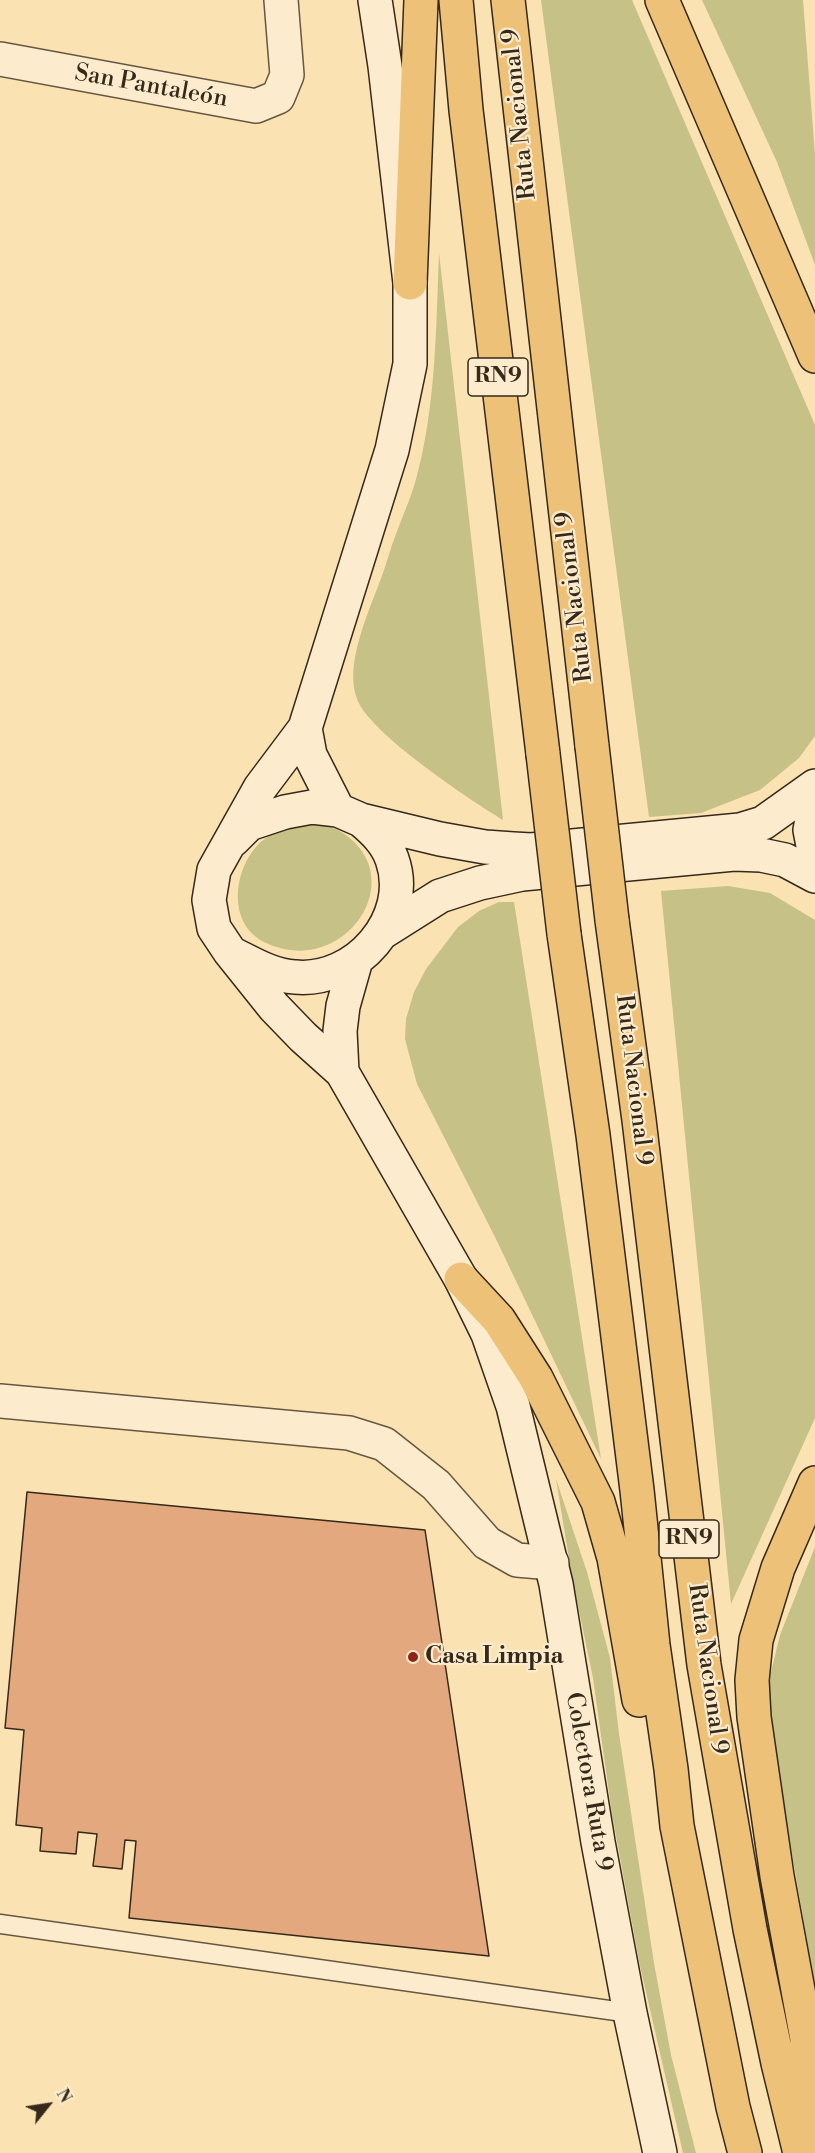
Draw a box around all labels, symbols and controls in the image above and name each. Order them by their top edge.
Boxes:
street label: Ruta Nacional 9 [497,27,543,201]
street label: San Pantaleón [72,59,230,115]
road number: RN9 [468,358,528,396]
street label: Ruta Nacional 9 [550,510,600,684]
street label: Ruta Nacional 9 [608,993,658,1167]
road number: RN9 [659,1520,719,1558]
street label: Ruta Nacional 9 [681,1582,733,1756]
place label: Casa Limpia [425,1643,564,1671]
marker: Casa Limpia [406,1650,420,1664]
street label: Colectora Ruta 9 [558,1690,618,1874]
north arrow [18,2075,78,2135]
text: N [52,2086,75,2106]

